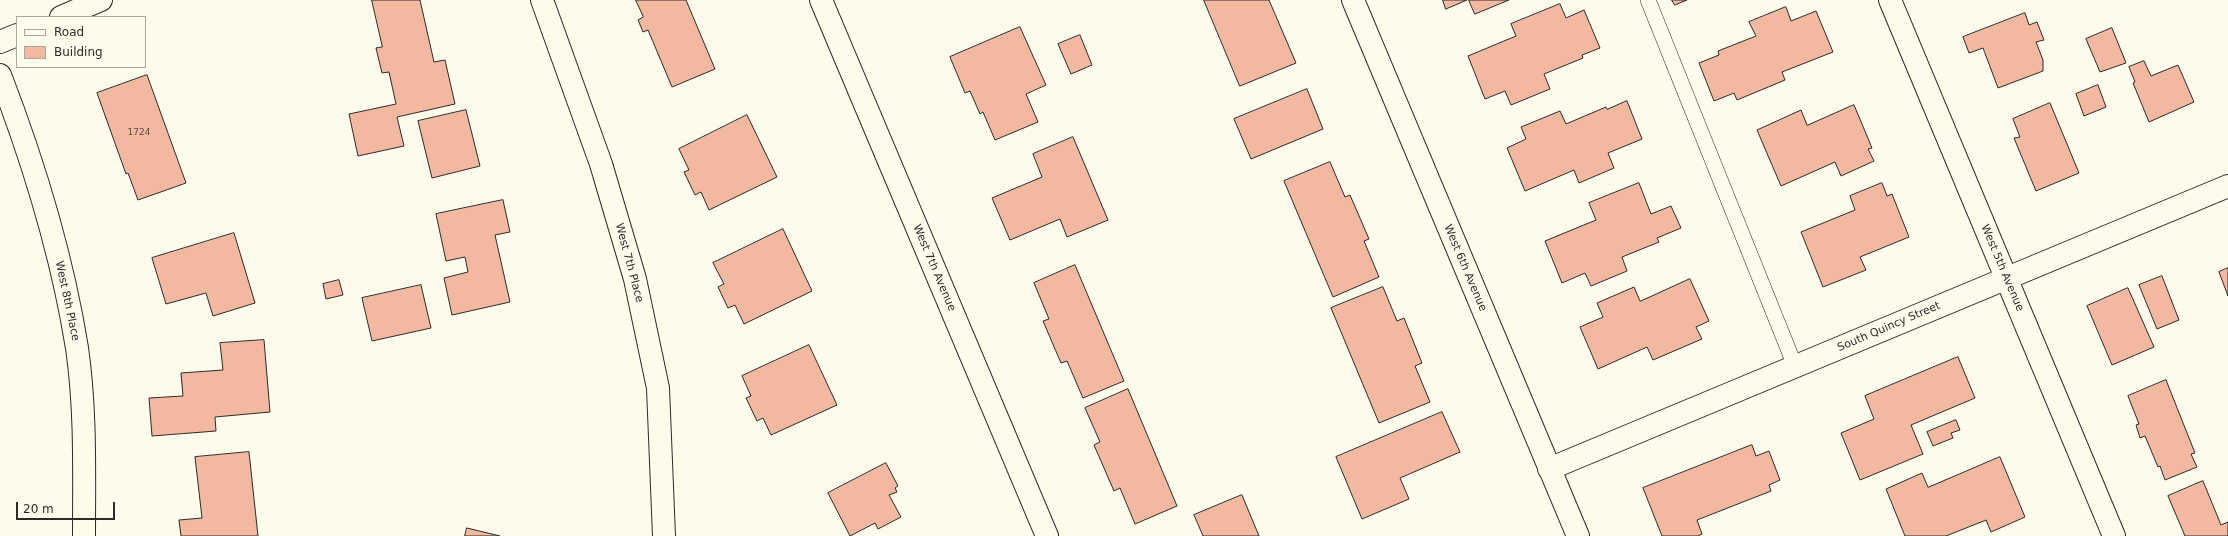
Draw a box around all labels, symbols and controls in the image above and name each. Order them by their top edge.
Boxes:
legend [16,16,146,68]
text: Road [54,25,84,39]
text: Building [54,45,103,59]
house number: 1724 [128,128,150,138]
street label: West 7th Place [612,222,646,304]
street label: West 7th Avenue [910,223,958,313]
street label: West 6th Avenue [1441,223,1489,313]
street label: West 5th Avenue [1978,223,2026,313]
street label: West 8th Place [52,260,82,342]
street label: South Quincy Street [1836,299,1942,355]
scale bar [18,494,117,520]
text: 20 m [23,502,54,516]

